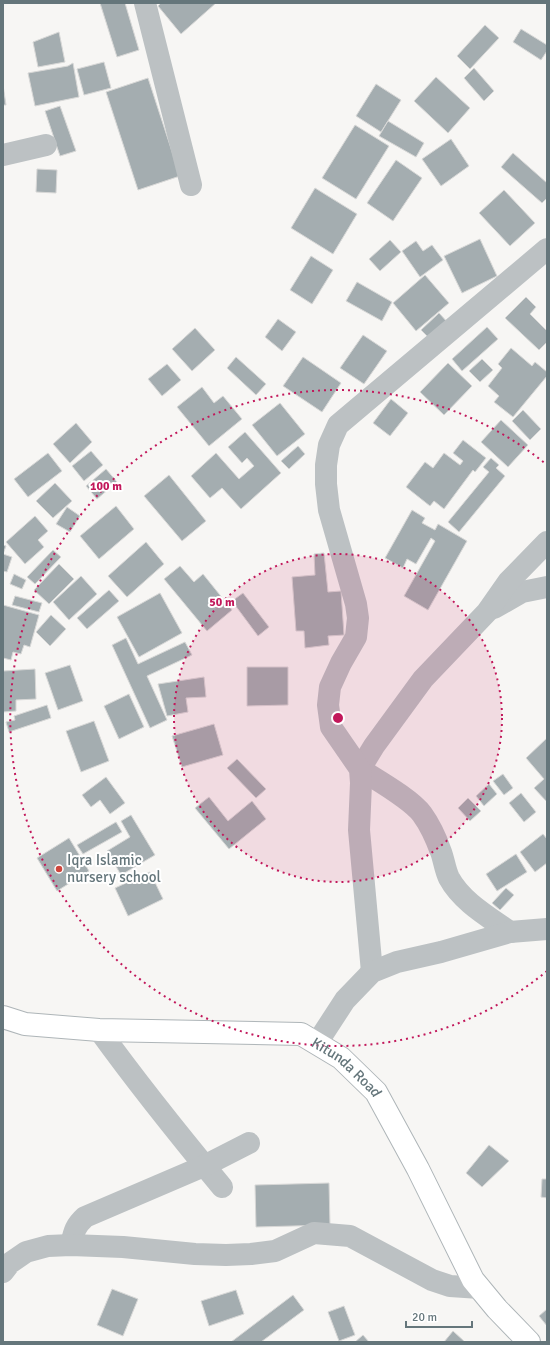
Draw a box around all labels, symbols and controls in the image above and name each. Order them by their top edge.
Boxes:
text: 100 m [90,479,122,494]
text: 50 m [209,595,235,610]
centre of rings [331,711,345,725]
place label: Iqra Islamic nursery school [67,851,161,886]
marker: Iqra Islamic nursery school [54,864,64,874]
street label: Kitunda Road [308,1033,386,1100]
scale bar [406,1303,472,1329]
text: 20 m [412,1310,437,1325]

